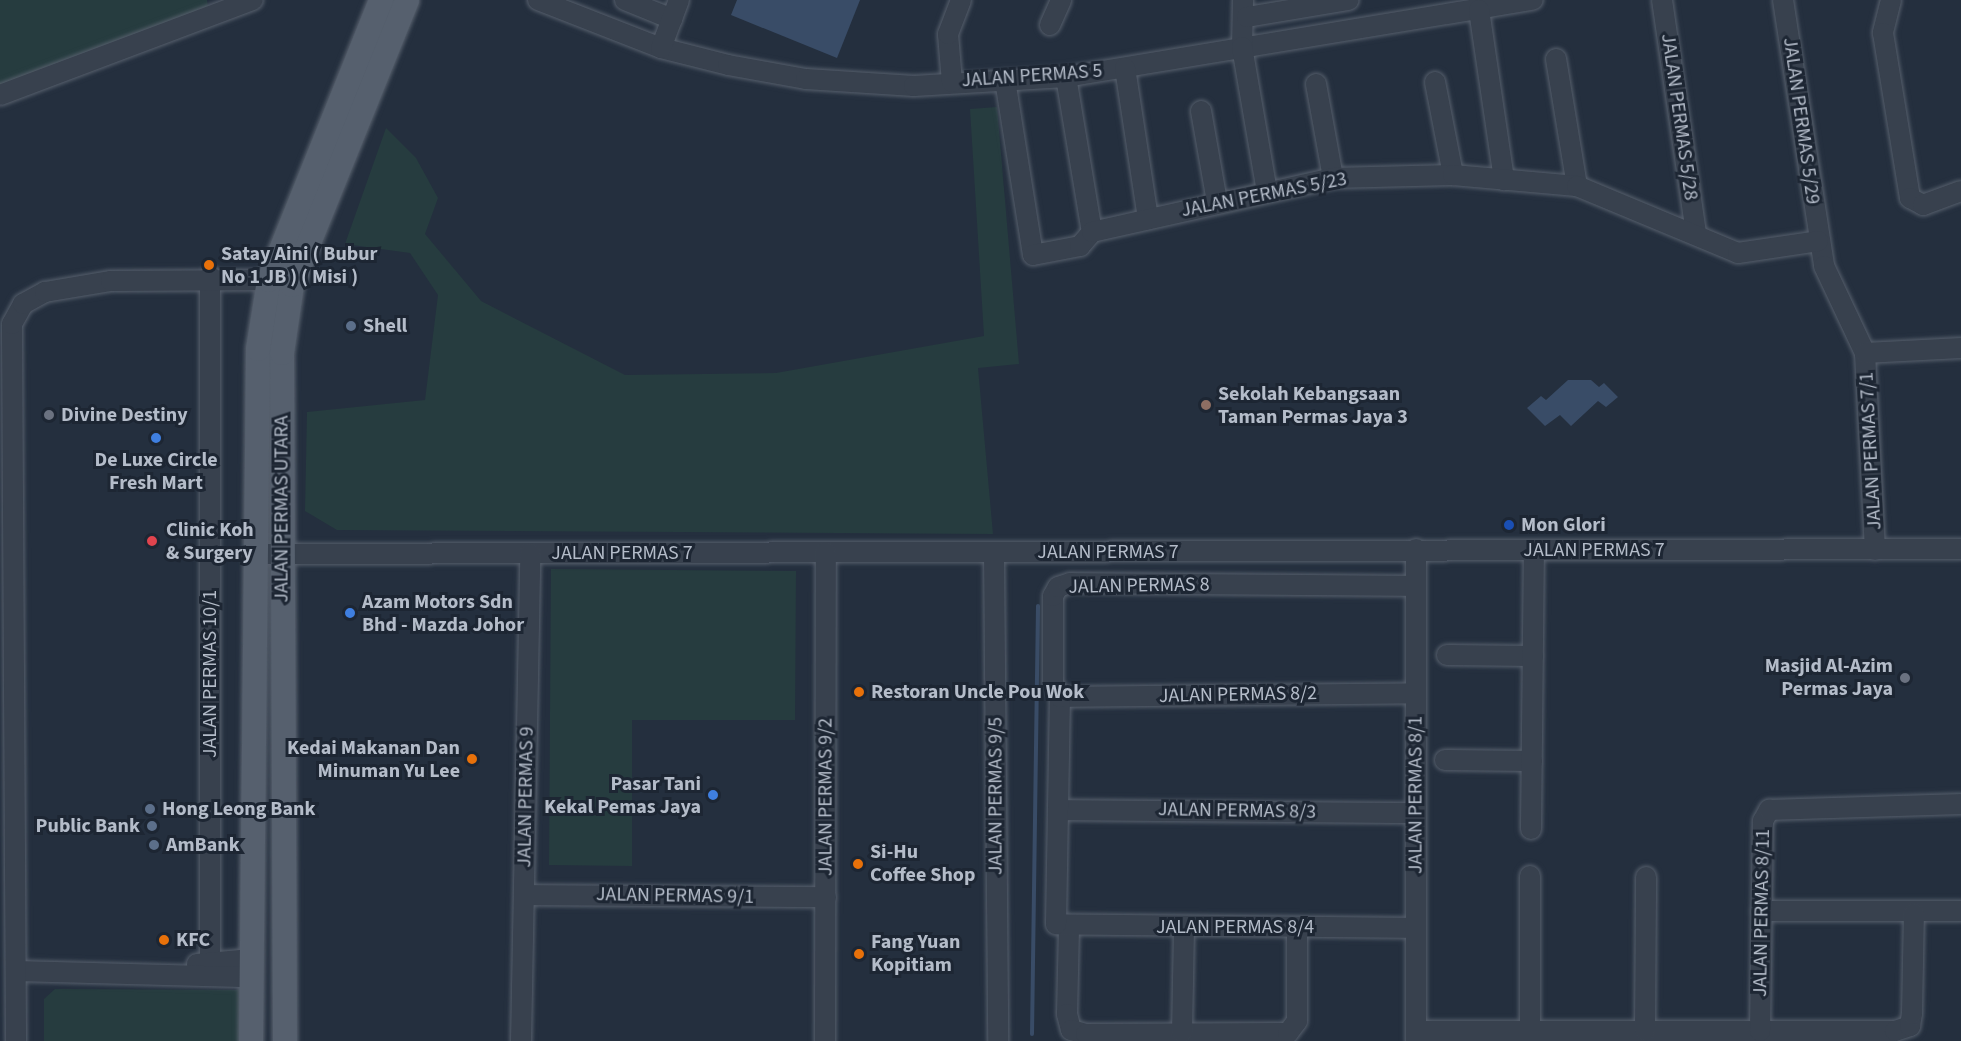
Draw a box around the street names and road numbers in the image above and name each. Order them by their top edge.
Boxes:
street label: JALAN PERMAS 5/28 [1655,32,1703,202]
street label: JALAN PERMAS 5/29 [1777,36,1825,206]
street label: JALAN PERMAS 5 [961,59,1103,93]
street label: JALAN PERMAS 5/23 [1179,167,1349,223]
street label: JALAN PERMAS 7/1 [1855,371,1887,531]
street label: JALAN PERMAS UTARA [270,415,294,603]
street label: JALAN PERMAS 7 [1523,538,1665,562]
street label: JALAN PERMAS 7 [1037,540,1179,564]
street label: JALAN PERMAS 7 [551,541,693,565]
street label: JALAN PERMAS 8 [1068,573,1210,599]
street label: JALAN PERMAS 10/1 [198,590,222,758]
street label: JALAN PERMAS 8/2 [1159,682,1317,708]
street label: JALAN PERMAS 8/1 [1404,716,1428,874]
street label: JALAN PERMAS 9/5 [984,717,1008,875]
street label: JALAN PERMAS 9/2 [814,718,838,876]
street label: JALAN PERMAS 9 [513,726,539,868]
street label: JALAN PERMAS 8/3 [1158,798,1316,824]
street label: JALAN PERMAS 8/11 [1749,829,1775,997]
street label: JALAN PERMAS 9/1 [596,883,754,909]
street label: JALAN PERMAS 8/4 [1156,915,1314,939]

